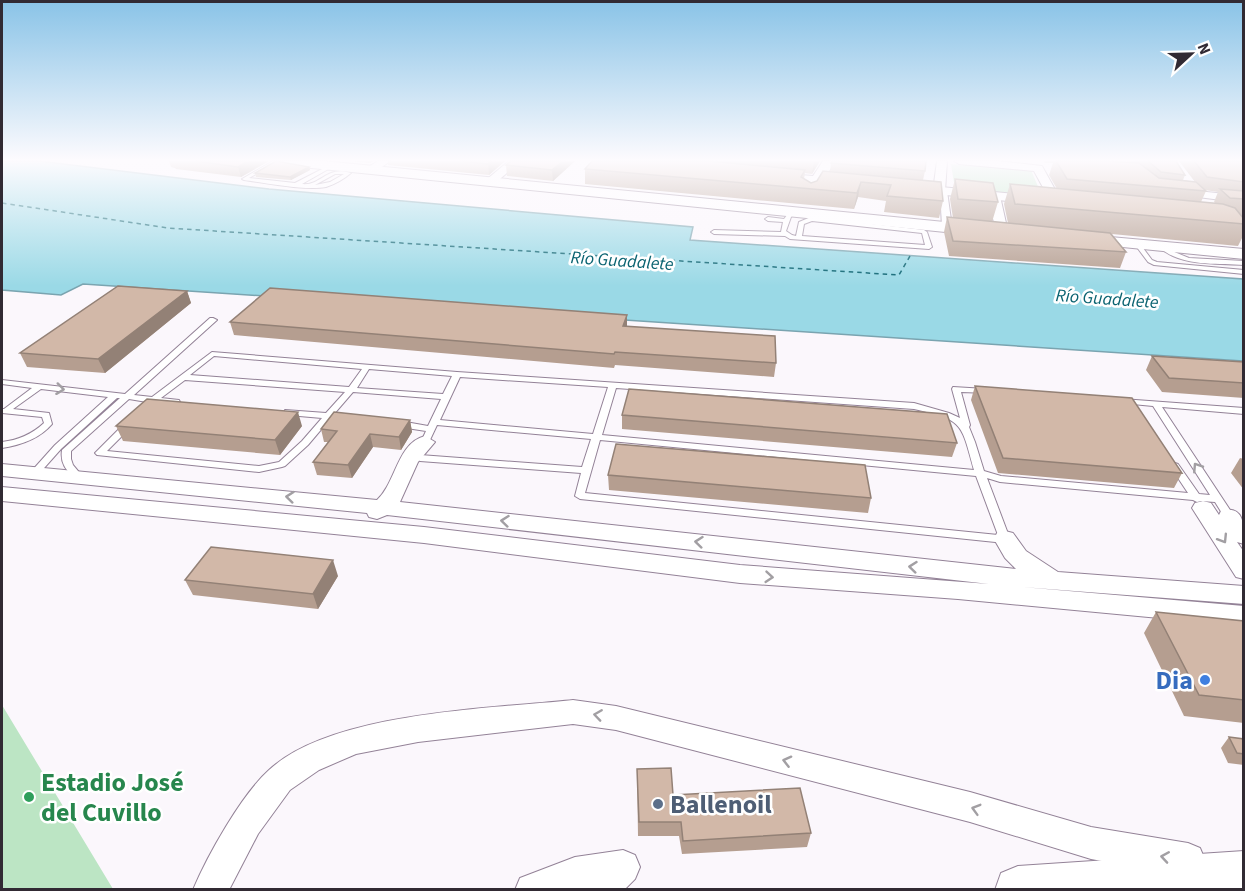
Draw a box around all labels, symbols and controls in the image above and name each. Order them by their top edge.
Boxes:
north arrow [1161,24,1221,84]
text: N [1192,40,1216,58]
water label: Río Guadalete [570,245,675,277]
water label: Río Guadalete [1055,283,1160,315]
one-way arrow [55,382,64,394]
one-way arrow [1193,463,1204,474]
one-way arrow [286,492,295,504]
one-way arrow [500,515,509,527]
one-way arrow [1216,533,1228,543]
one-way arrow [694,537,703,549]
one-way arrow [909,561,918,574]
one-way arrow [765,570,774,583]
place label: Dia [1156,662,1193,699]
marker: Dia [1198,673,1212,687]
one-way arrow [593,709,602,722]
one-way arrow [782,756,793,768]
place label: Estadio José del Cuvillo [41,764,184,831]
place label: Ballenoil [670,786,772,823]
marker: Estadio José del Cuvillo [22,790,36,804]
marker: Ballenoil [651,797,665,811]
one-way arrow [971,804,982,816]
one-way arrow [1160,851,1170,863]

